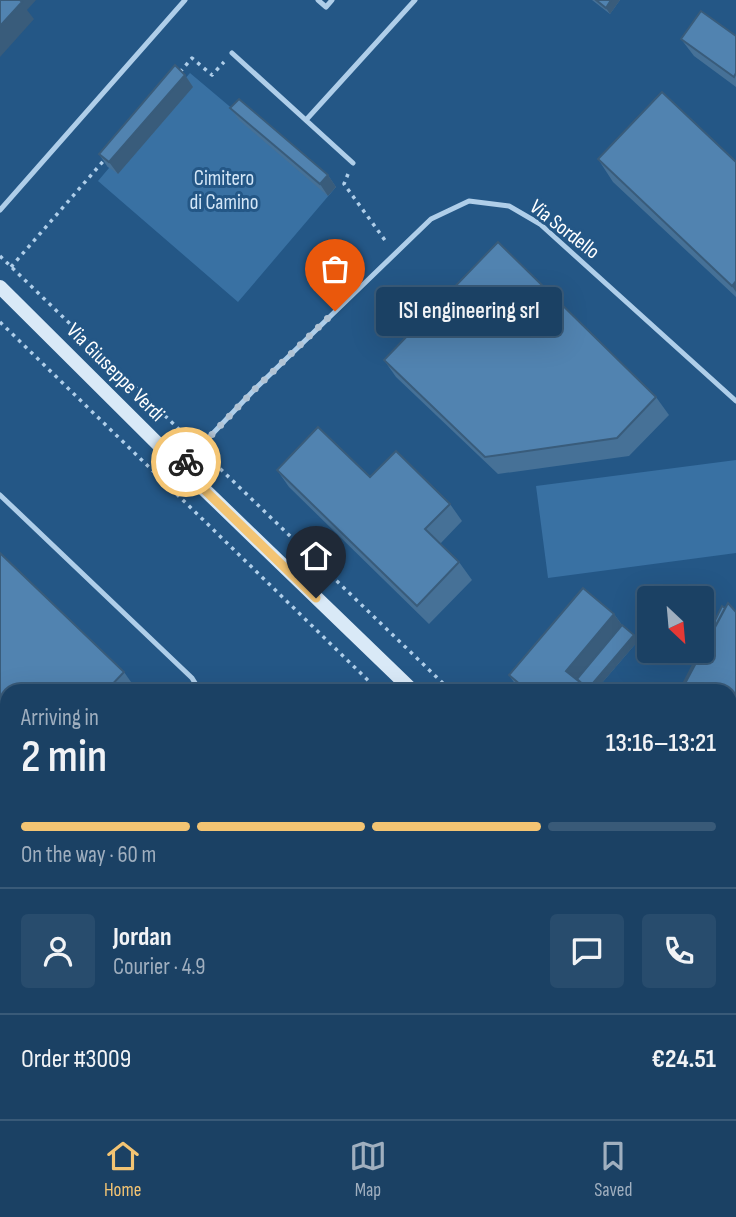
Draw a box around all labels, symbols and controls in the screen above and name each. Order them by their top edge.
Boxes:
park label: Cimitero di Camino [189,166,259,215]
street label: Via Sordello [525,194,605,264]
pin [305,239,365,311]
icon: bag [316,250,354,288]
callout: ISI engineering srl [377,286,562,336]
text: ISI engineering srl [398,297,540,325]
street label: Via Giuseppe Verdi [61,318,170,427]
courier [151,427,221,497]
icon: bike [167,443,205,481]
pin [286,526,346,598]
icon: home [297,537,335,575]
north arrow [637,586,714,663]
map controls [637,586,714,663]
text: Arriving in [21,704,99,732]
text: 13:16–13:21 [606,728,716,759]
text: 2 min [21,730,107,785]
text: On the way · 60 m [21,841,156,869]
button: person [21,914,95,988]
button: chat [550,914,624,988]
button: phone [642,914,716,988]
text: Jordan [113,922,171,953]
text: Courier · 4.9 [113,953,205,981]
text: Order #3009 [21,1044,131,1075]
text: €24.51 [651,1044,716,1075]
tab: Home [104,1137,142,1202]
tab: Map [349,1137,387,1202]
tab: Saved [594,1137,632,1202]

